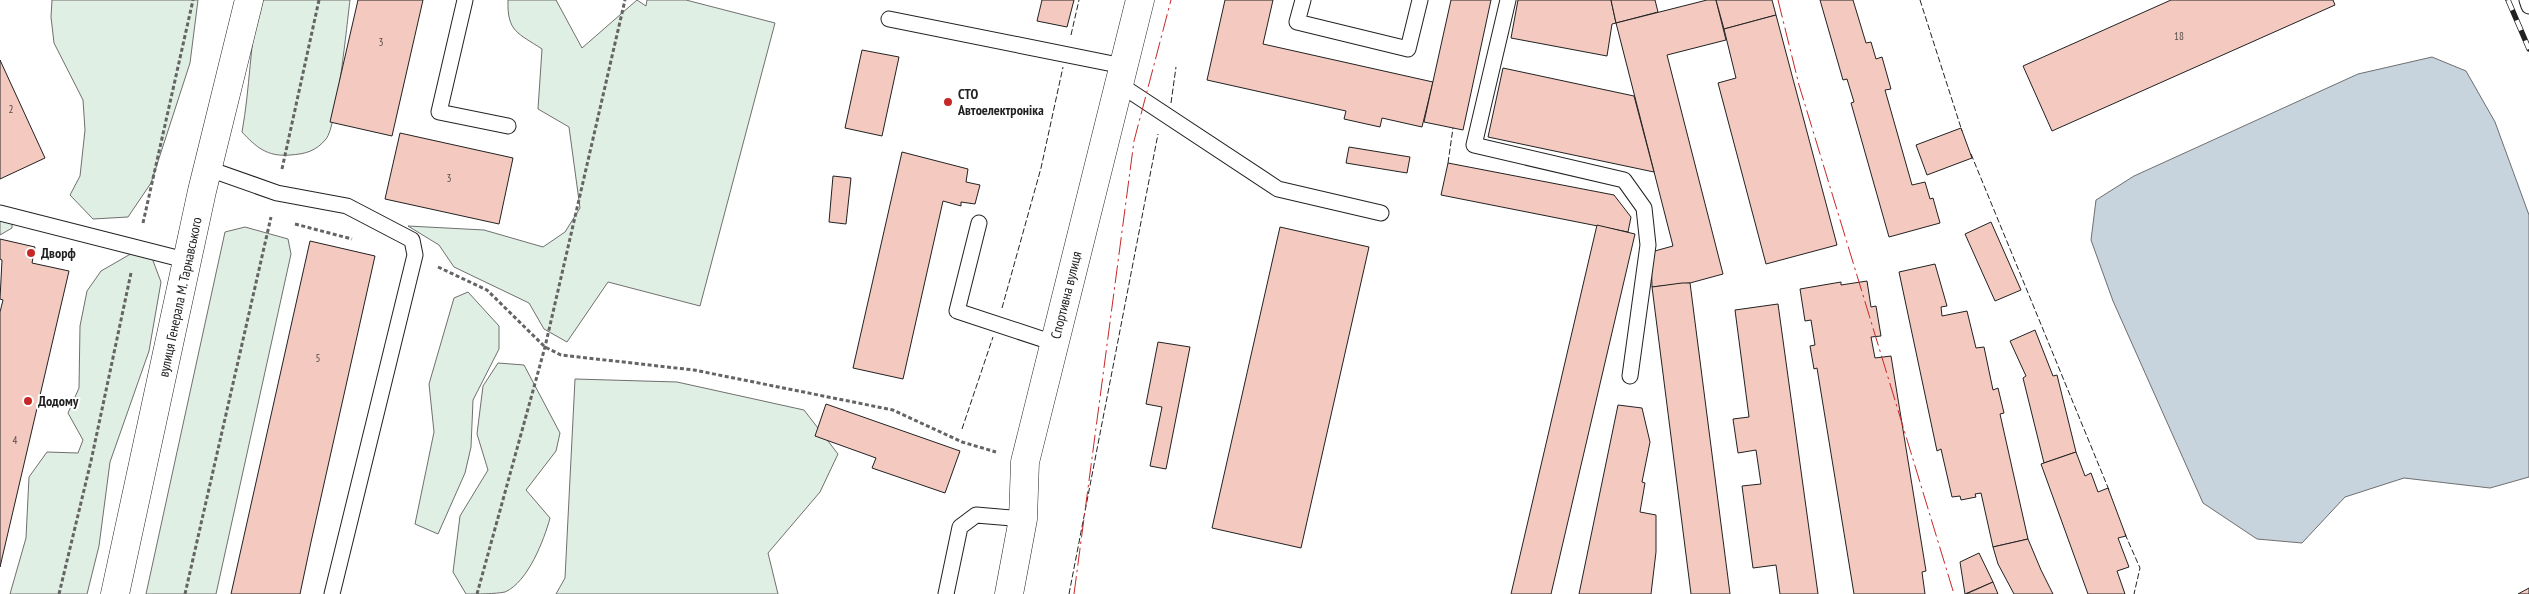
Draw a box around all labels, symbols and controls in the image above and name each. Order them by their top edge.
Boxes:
house number: 18 [2174,29,2184,43]
house number: 3 [379,35,384,49]
place label: СТО Автоелектроніка [957,85,1044,119]
marker: СТО Автоелектроніка [942,96,954,108]
house number: 2 [9,102,14,116]
house number: 3 [447,171,452,185]
street label: вулиця Генерала М. Тарнавського [154,215,206,379]
place label: Дворф [41,244,76,262]
marker: Дворф [25,247,37,259]
street label: Спортивна вулиця [1046,249,1086,341]
house number: 5 [316,351,321,365]
place label: Додому [38,392,79,410]
marker: Додому [22,395,34,407]
house number: 4 [13,433,18,447]

